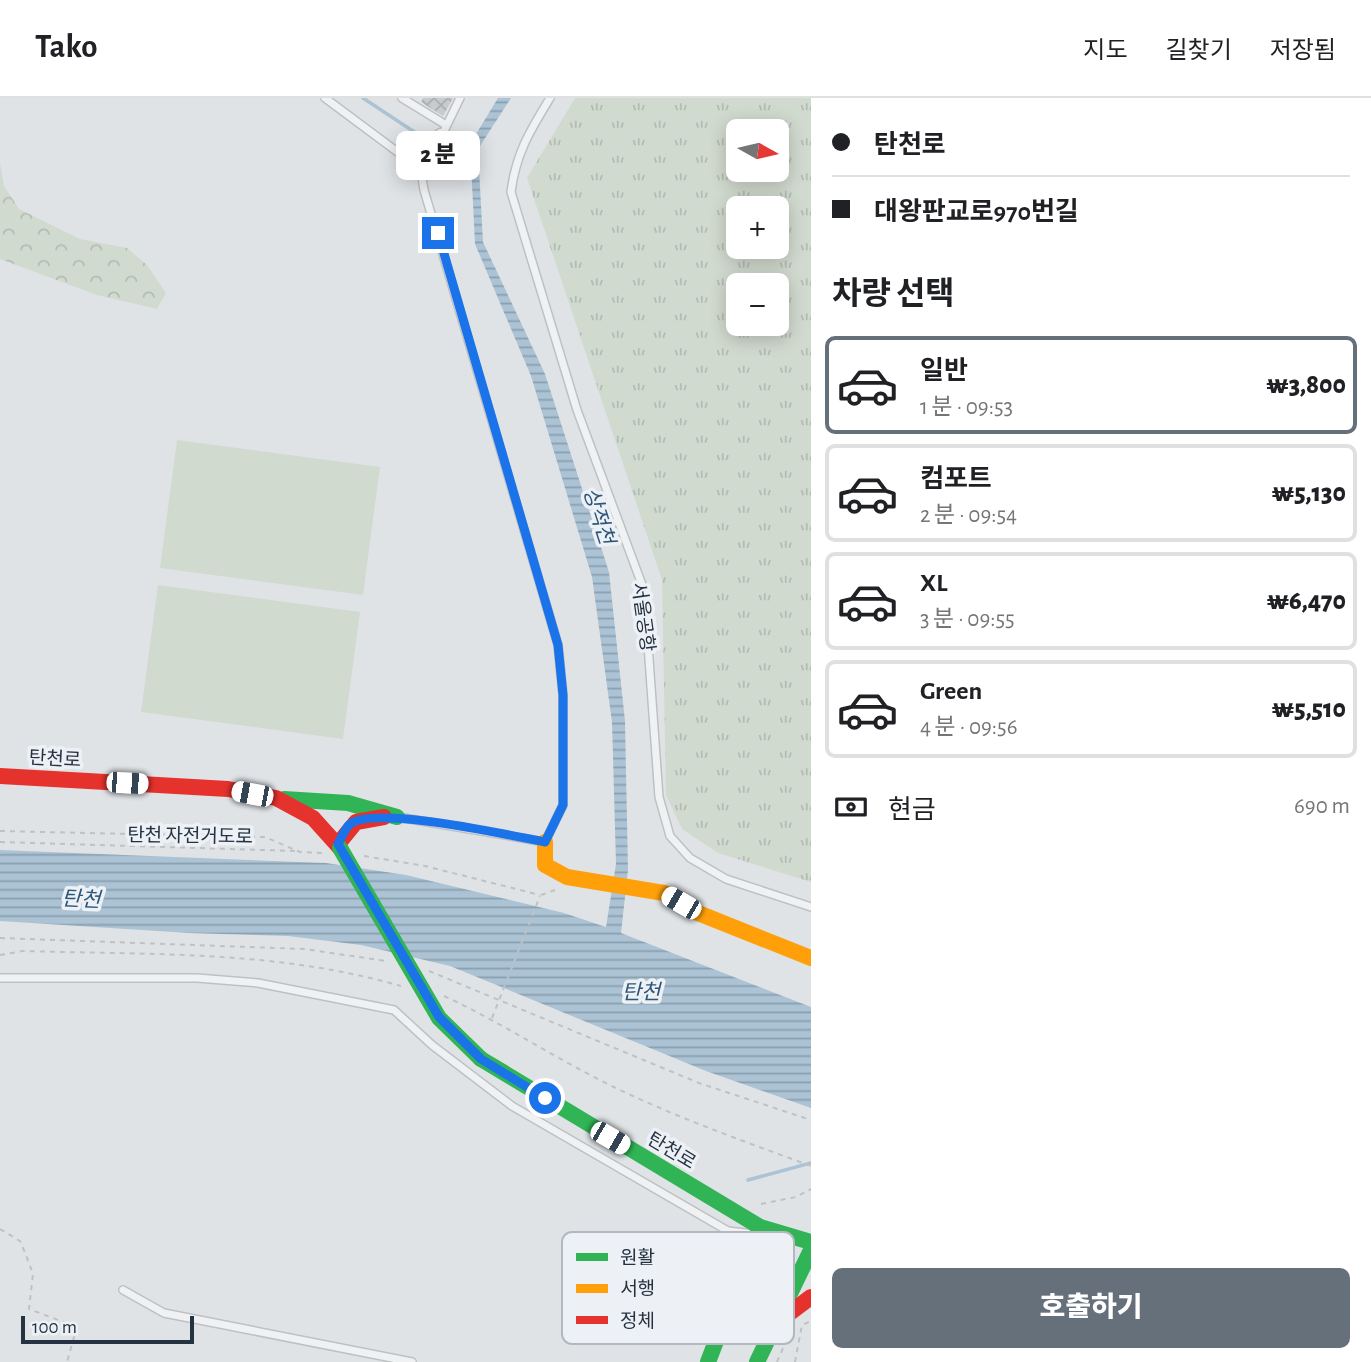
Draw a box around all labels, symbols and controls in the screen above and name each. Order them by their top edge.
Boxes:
text: Tako [35,31,98,64]
text: 지도 [1083,39,1128,63]
text: 길찾기 [1166,39,1232,63]
text: 저장됨 [1270,39,1336,63]
north arrow [726,119,789,182]
map controls [726,119,789,336]
callout: 2 분 [396,131,480,180]
text: 탄천로 [874,132,946,158]
text: 2 분 [420,144,456,167]
button: + [726,196,789,259]
text: 대왕판교로970번길 [874,199,1079,225]
route end [422,217,454,249]
button: − [726,273,789,336]
text: 차량 선택 [832,278,955,310]
icon: car [836,354,899,417]
text: 일반 [920,358,968,384]
text: ₩3,800 [1266,372,1346,398]
text: 1 분 · 09:53 [920,396,1013,419]
icon: car [836,462,899,525]
text: 컴포트 [920,466,992,492]
text: ₩5,130 [1272,480,1346,506]
water label: 상적천 [580,485,619,550]
text: 2 분 · 09:54 [920,504,1017,527]
icon: car [836,570,899,633]
text: XL [920,570,947,596]
street label: 서울공항 [628,581,658,653]
text: ₩6,470 [1267,588,1346,614]
text: 3 분 · 09:55 [920,608,1015,631]
icon: car [836,678,899,741]
text: Green [920,678,982,704]
text: ₩5,510 [1272,696,1346,722]
text: 4 분 · 09:56 [920,716,1018,739]
street label: 탄천로 [28,748,82,770]
car [106,771,149,795]
car [230,780,275,808]
icon: cash [832,788,870,826]
text: 690 m [1294,795,1350,818]
text: 현금 [888,797,936,823]
street label: 탄천 자전거도로 [127,825,253,847]
car [658,883,705,923]
water label: 탄천 [61,887,104,911]
water label: 탄천 [622,981,663,1003]
route start [529,1082,561,1114]
car [587,1118,634,1158]
street label: 탄천로 [644,1129,699,1173]
legend [562,1232,794,1344]
text: 원활 [620,1247,655,1268]
button: 호출하기 [832,1268,1350,1348]
text: 서행 [620,1279,655,1299]
text: 정체 [620,1311,655,1331]
scale bar [21,1313,194,1345]
text: 100 m [32,1318,77,1337]

